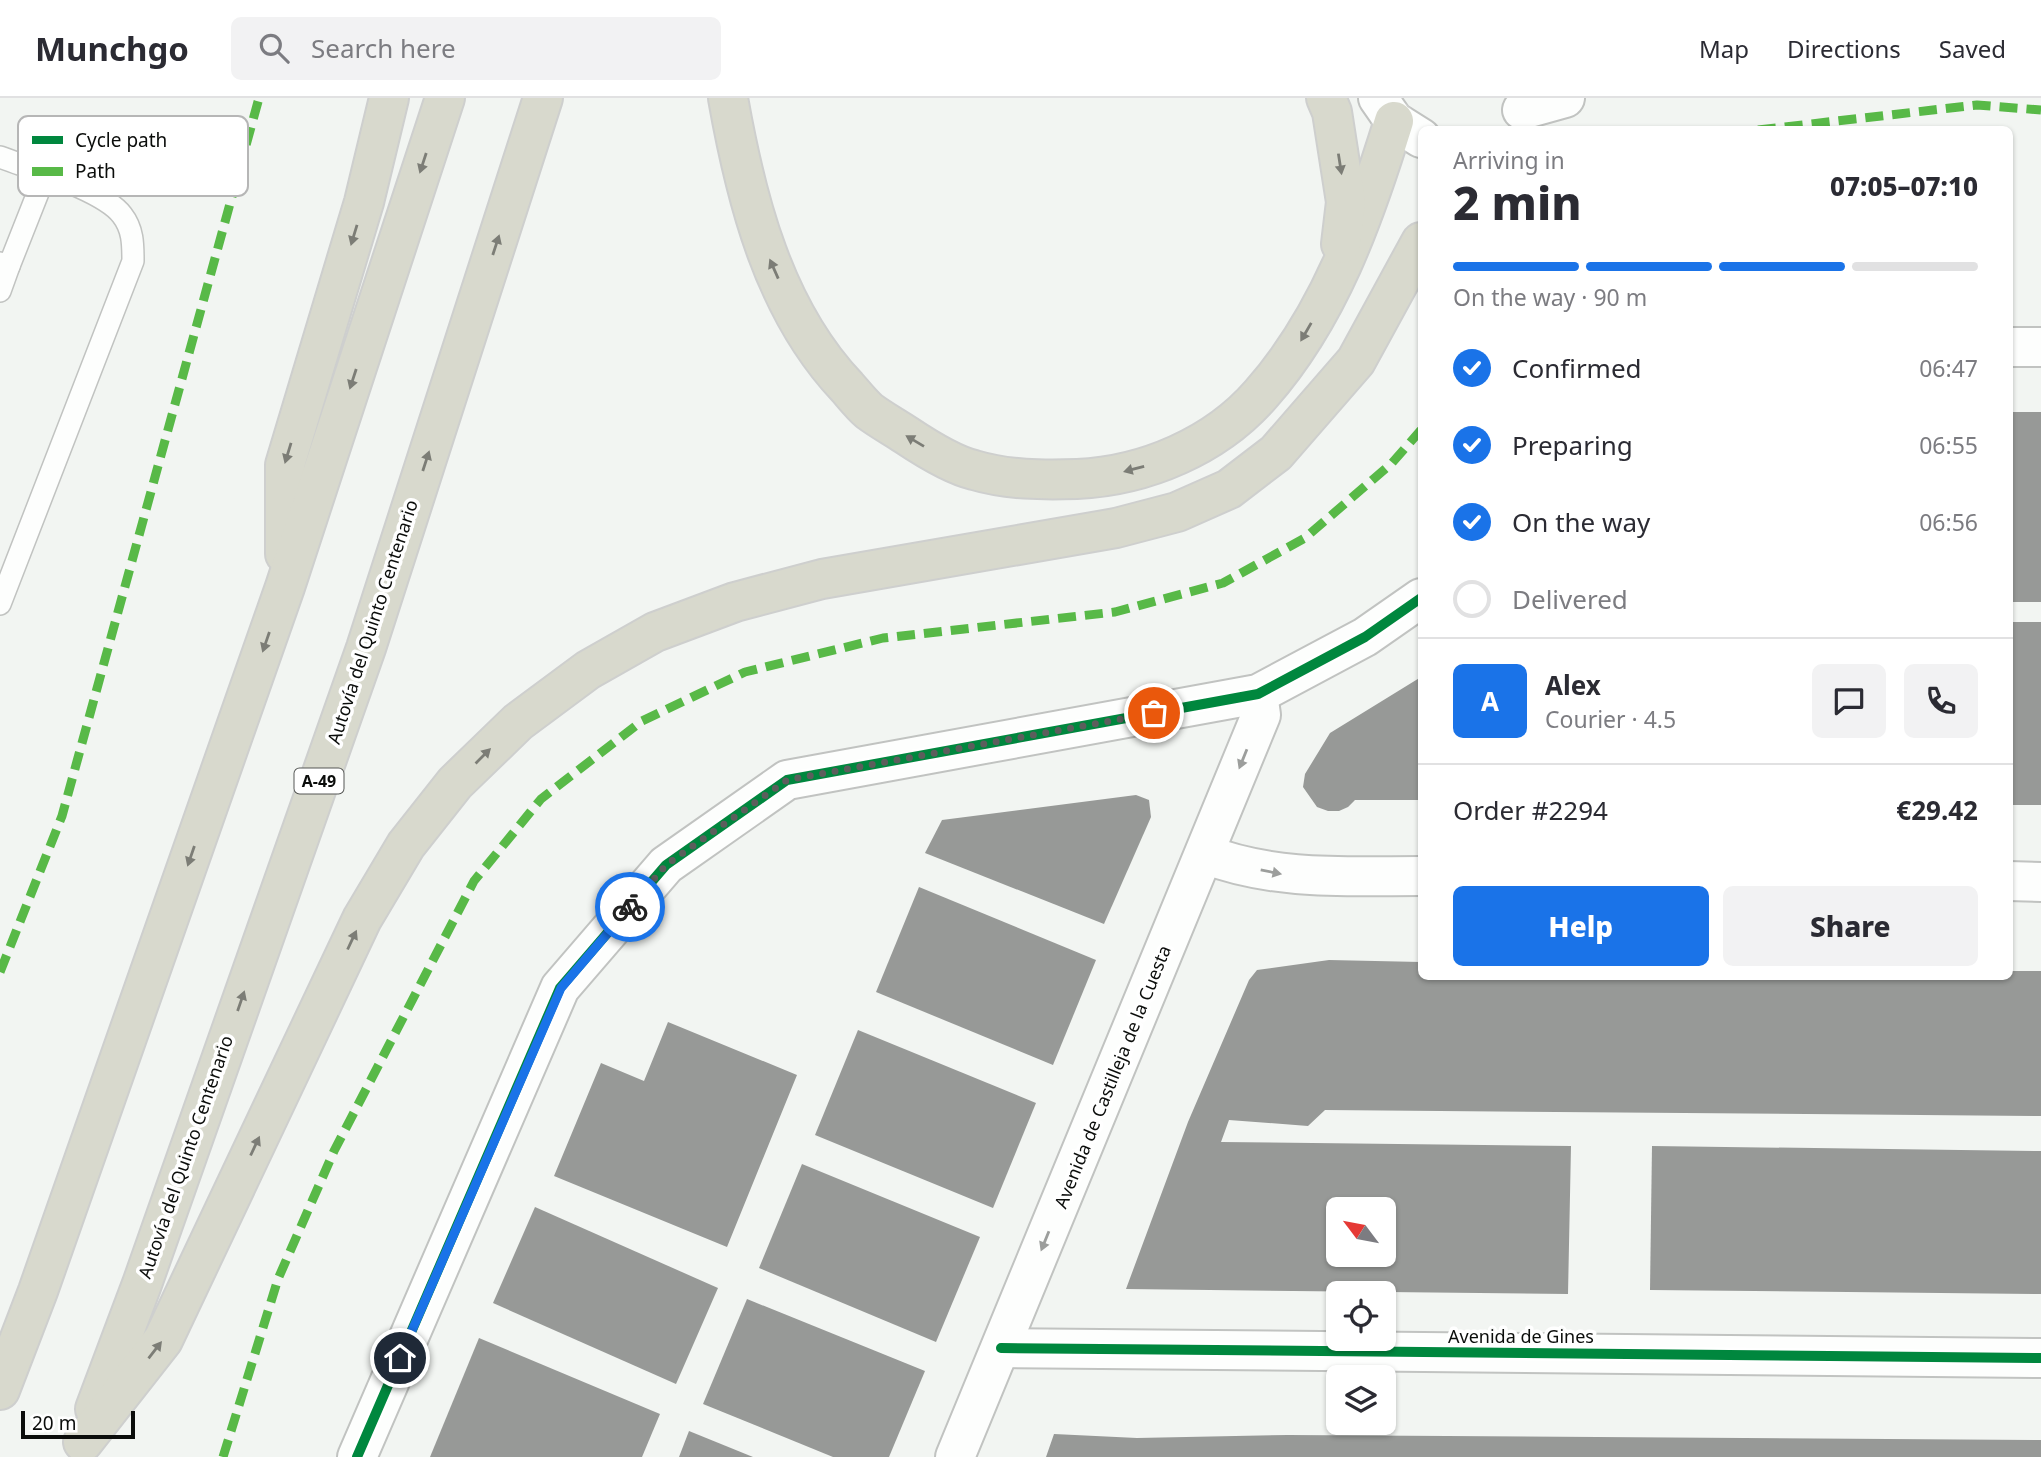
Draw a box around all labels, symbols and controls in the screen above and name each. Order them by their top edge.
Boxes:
search box [231,17,721,80]
text: Munchgo [35,26,189,71]
icon: search [255,29,293,67]
text: Search here [311,30,456,66]
text: Map [1699,32,1749,65]
text: Directions [1787,32,1901,65]
text: Saved [1939,32,2006,65]
legend [18,116,248,196]
text: Cycle path [75,127,167,153]
text: Arriving in [1453,144,1565,176]
one-way arrow [418,153,428,174]
one-way arrow [1335,153,1346,175]
text: Path [75,158,116,184]
text: 07:05–07:10 [1830,168,1978,204]
text: 2 min [1453,171,1582,233]
one-way arrow [349,225,359,246]
one-way arrow [491,234,501,255]
one-way arrow [768,259,780,279]
text: On the way · 90 m [1453,281,1647,313]
one-way arrow [1300,323,1312,342]
icon: check [1453,349,1491,387]
text: Confirmed [1512,350,1642,386]
text: 06:47 [1919,352,1978,384]
one-way arrow [347,369,358,390]
icon: check [1453,426,1491,464]
text: Preparing [1512,427,1633,463]
text: 06:55 [1919,429,1978,461]
one-way arrow [906,434,925,447]
one-way arrow [283,443,293,464]
one-way arrow [421,451,432,472]
one-way arrow [1123,465,1144,475]
street label: Autovía del Quinto Centenario [321,497,423,747]
icon: check [1453,503,1491,541]
text: On the way [1512,504,1650,540]
text: 06:56 [1919,506,1978,538]
text: Delivered [1512,581,1628,617]
one-way arrow [260,631,271,652]
button: chat [1812,664,1886,738]
button: phone [1904,664,1978,738]
text: Alex [1545,667,1601,703]
pin [1124,683,1184,743]
text: A [1481,683,1499,719]
icon: bag [1135,694,1173,732]
text: Courier · 4.5 [1545,703,1676,735]
one-way arrow [475,748,491,764]
one-way arrow [1237,749,1248,770]
road number: A-49 [294,768,344,794]
text: Order #2294 [1453,792,1608,828]
text: €29.42 [1896,792,1978,828]
one-way arrow [185,846,196,867]
one-way arrow [1260,867,1282,878]
courier [595,872,665,942]
button: Help [1453,886,1709,966]
button: Share [1723,886,1978,966]
icon: bike [611,888,649,926]
one-way arrow [346,930,358,950]
street label: Avenida de Castilleja de la Cuesta [1048,942,1176,1212]
one-way arrow [236,991,247,1012]
street label: Autovía del Quinto Centenario [132,1032,238,1281]
one-way arrow [249,1136,260,1156]
north arrow [1326,1197,1396,1267]
map controls [1326,1197,1396,1435]
one-way arrow [1039,1231,1050,1252]
button: locate [1326,1281,1396,1351]
street label: Avenida de Gines [1448,1324,1594,1348]
pin [370,1328,430,1388]
icon: home [381,1339,419,1377]
one-way arrow [148,1341,162,1359]
button: layers [1326,1365,1396,1435]
scale bar [21,1408,135,1440]
text: 20 m [32,1410,76,1436]

